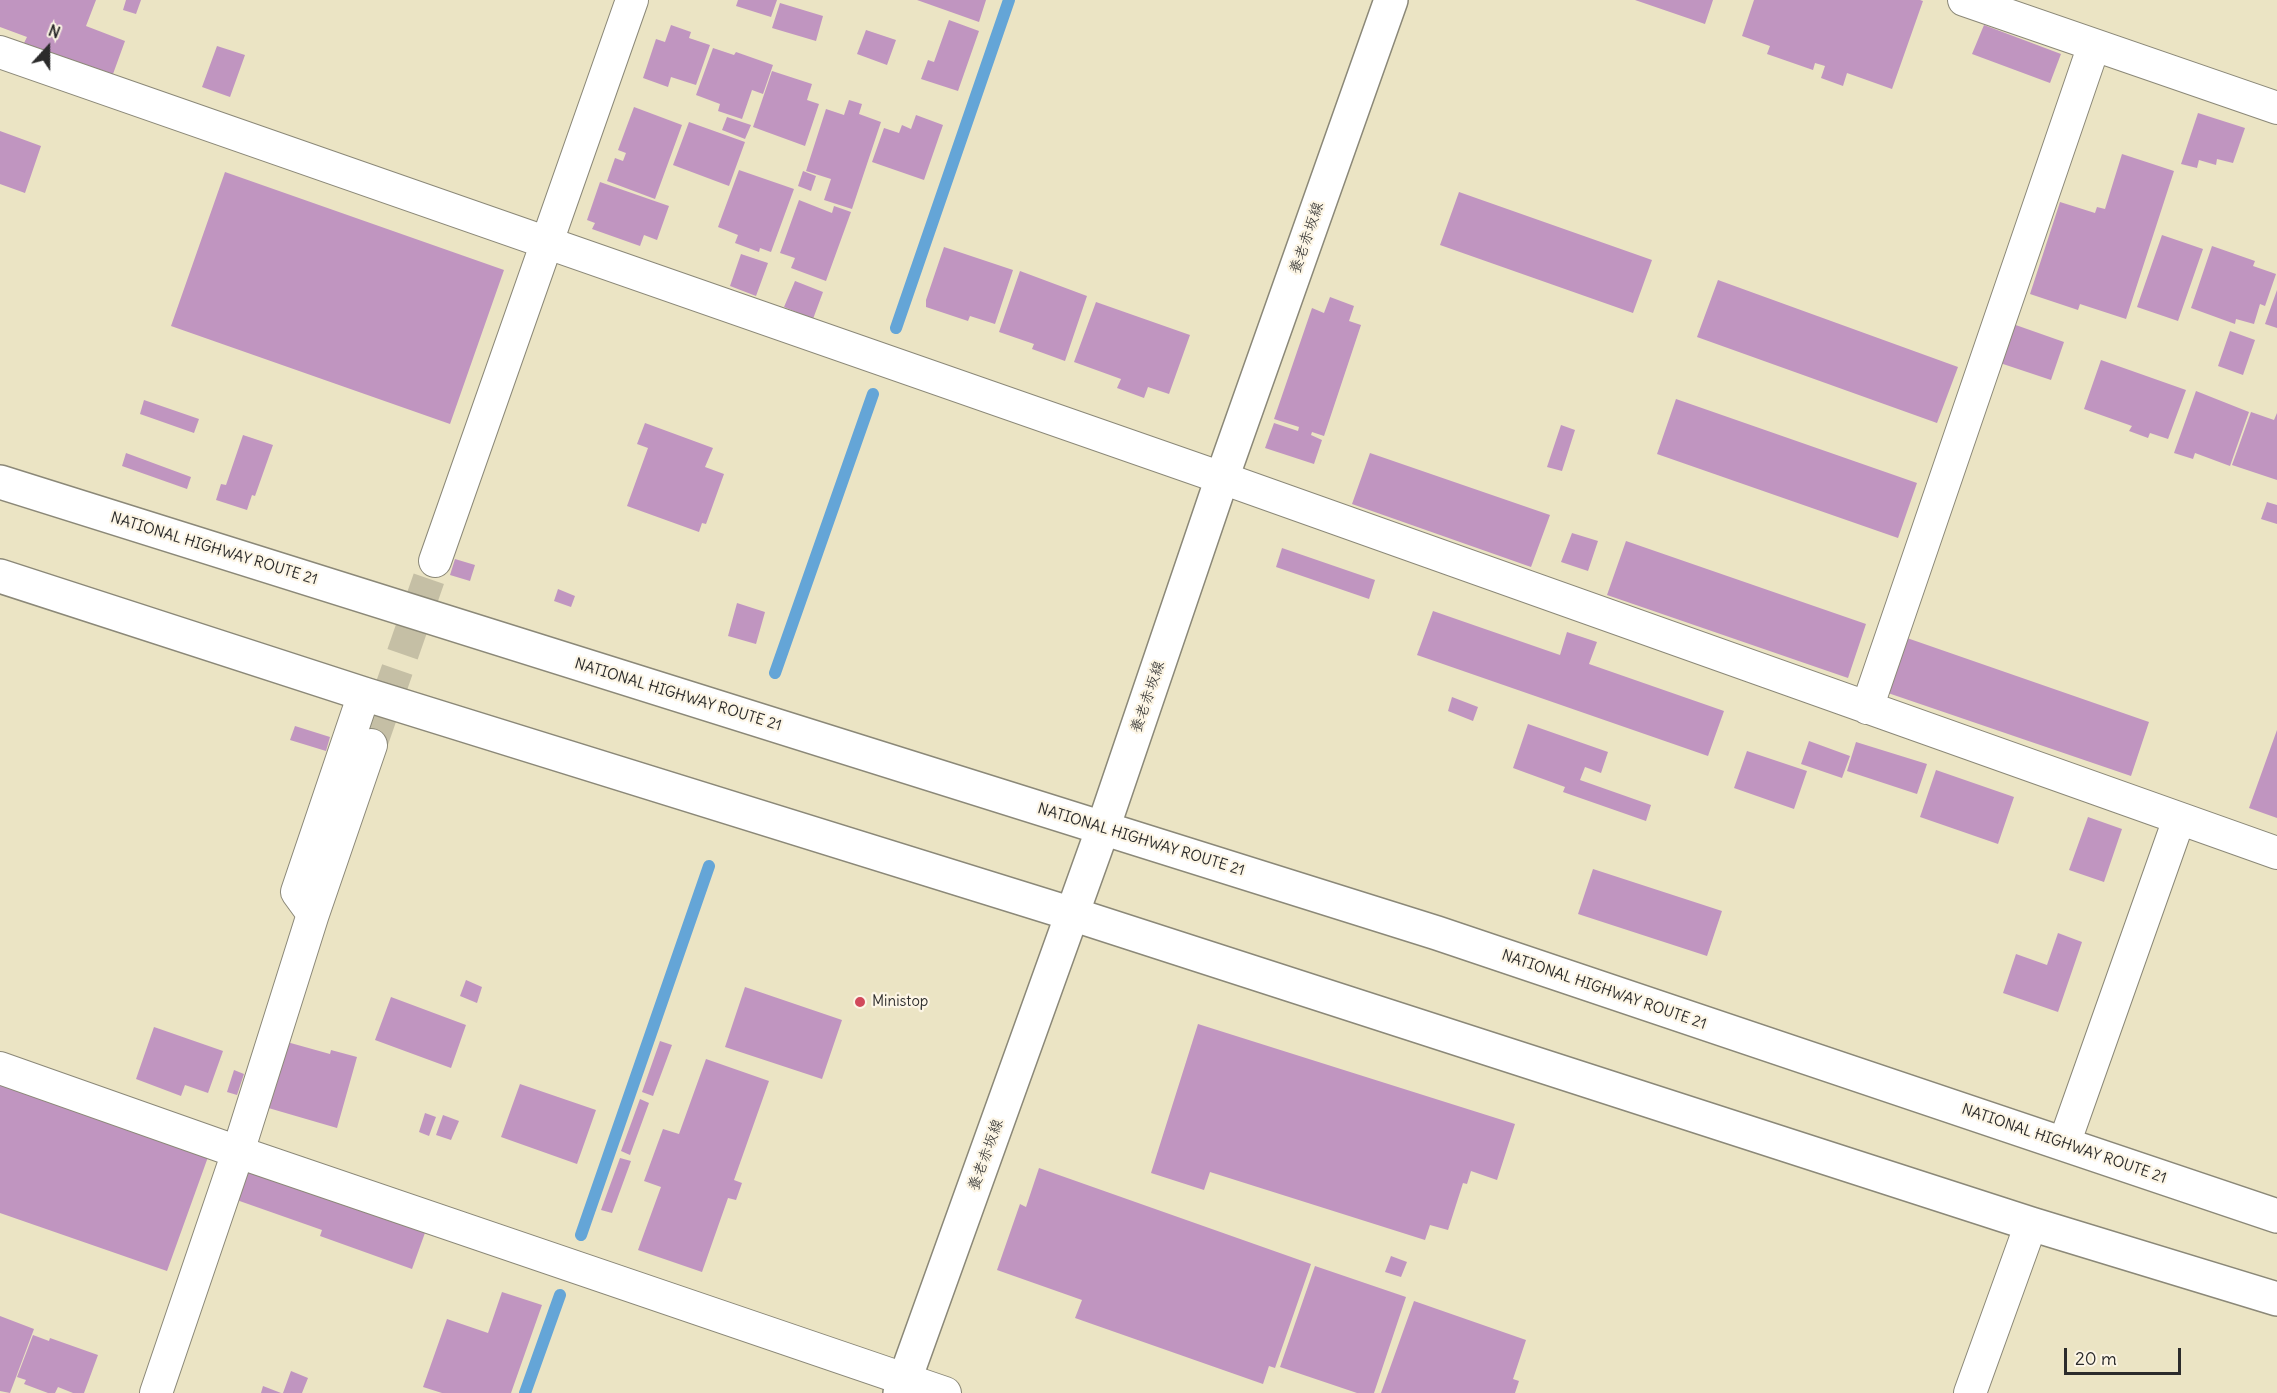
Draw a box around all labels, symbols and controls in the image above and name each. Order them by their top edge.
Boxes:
north arrow [18,18,78,78]
text: N [46,20,63,43]
street label: 養老赤坂線 [1286,200,1328,276]
street label: NATIONAL HIGHWAY ROUTE 21 [108,509,320,589]
street label: NATIONAL HIGHWAY ROUTE 21 [572,655,784,735]
street label: 養老赤坂線 [1127,659,1169,735]
street label: NATIONAL HIGHWAY ROUTE 21 [1035,800,1247,880]
street label: NATIONAL HIGHWAY ROUTE 21 [1499,946,1709,1034]
place label: Ministop [872,993,928,1011]
marker: Ministop [853,995,867,1009]
street label: NATIONAL HIGHWAY ROUTE 21 [1959,1100,2169,1188]
street label: 養老赤坂線 [965,1117,1007,1193]
scale bar [2067,1336,2184,1374]
text: 20 m [2075,1347,2117,1370]

